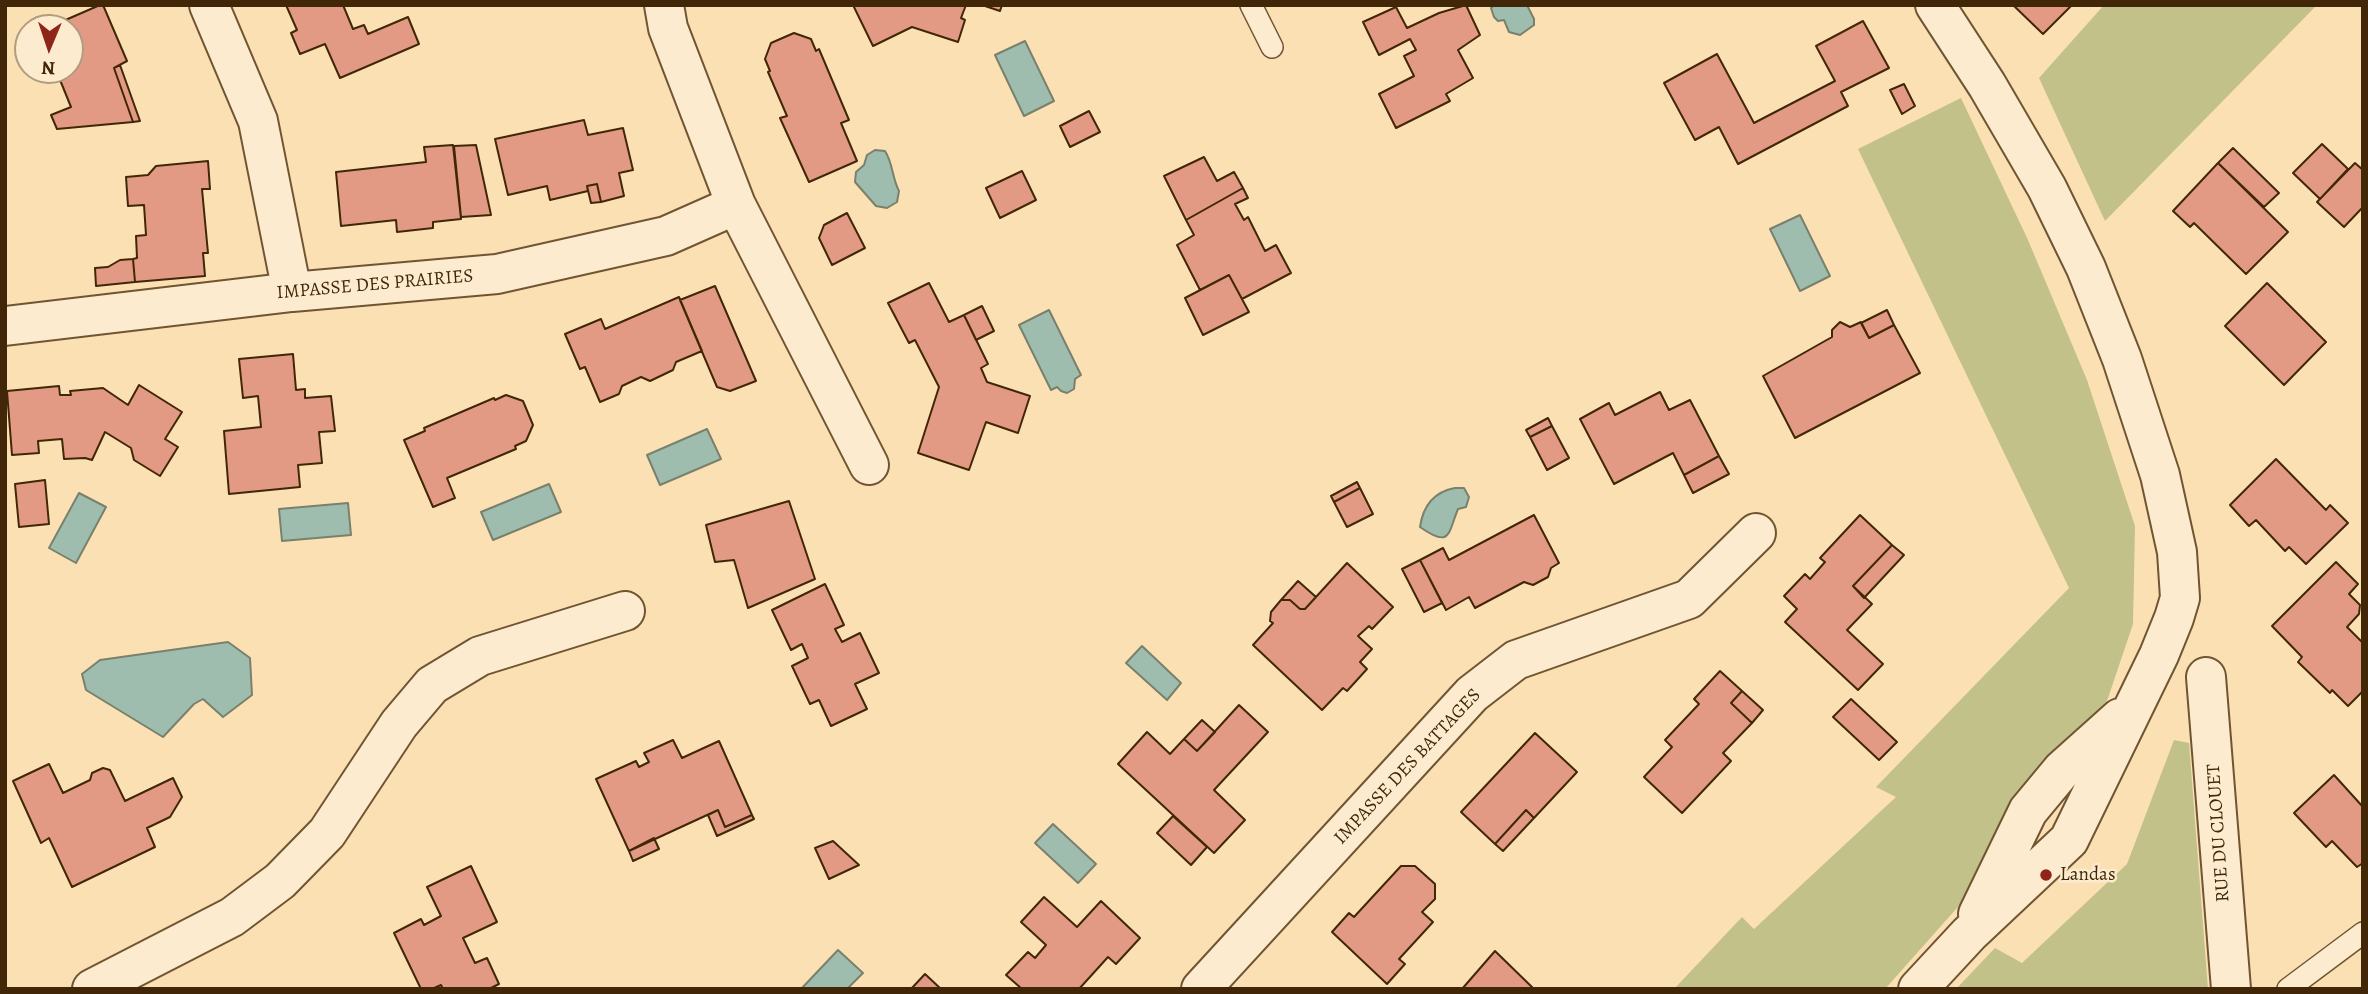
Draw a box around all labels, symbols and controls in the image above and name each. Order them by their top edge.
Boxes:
north arrow [14,14,84,84]
text: N [41,55,56,81]
street label: IMPASSE DES PRAIRIES [276,265,474,305]
street label: IMPASSE DES BATTAGES [1330,684,1486,850]
street label: RUE DU CLOUET [2203,763,2235,903]
place label: Landas [2060,864,2116,886]
marker: Landas [2038,867,2054,883]

